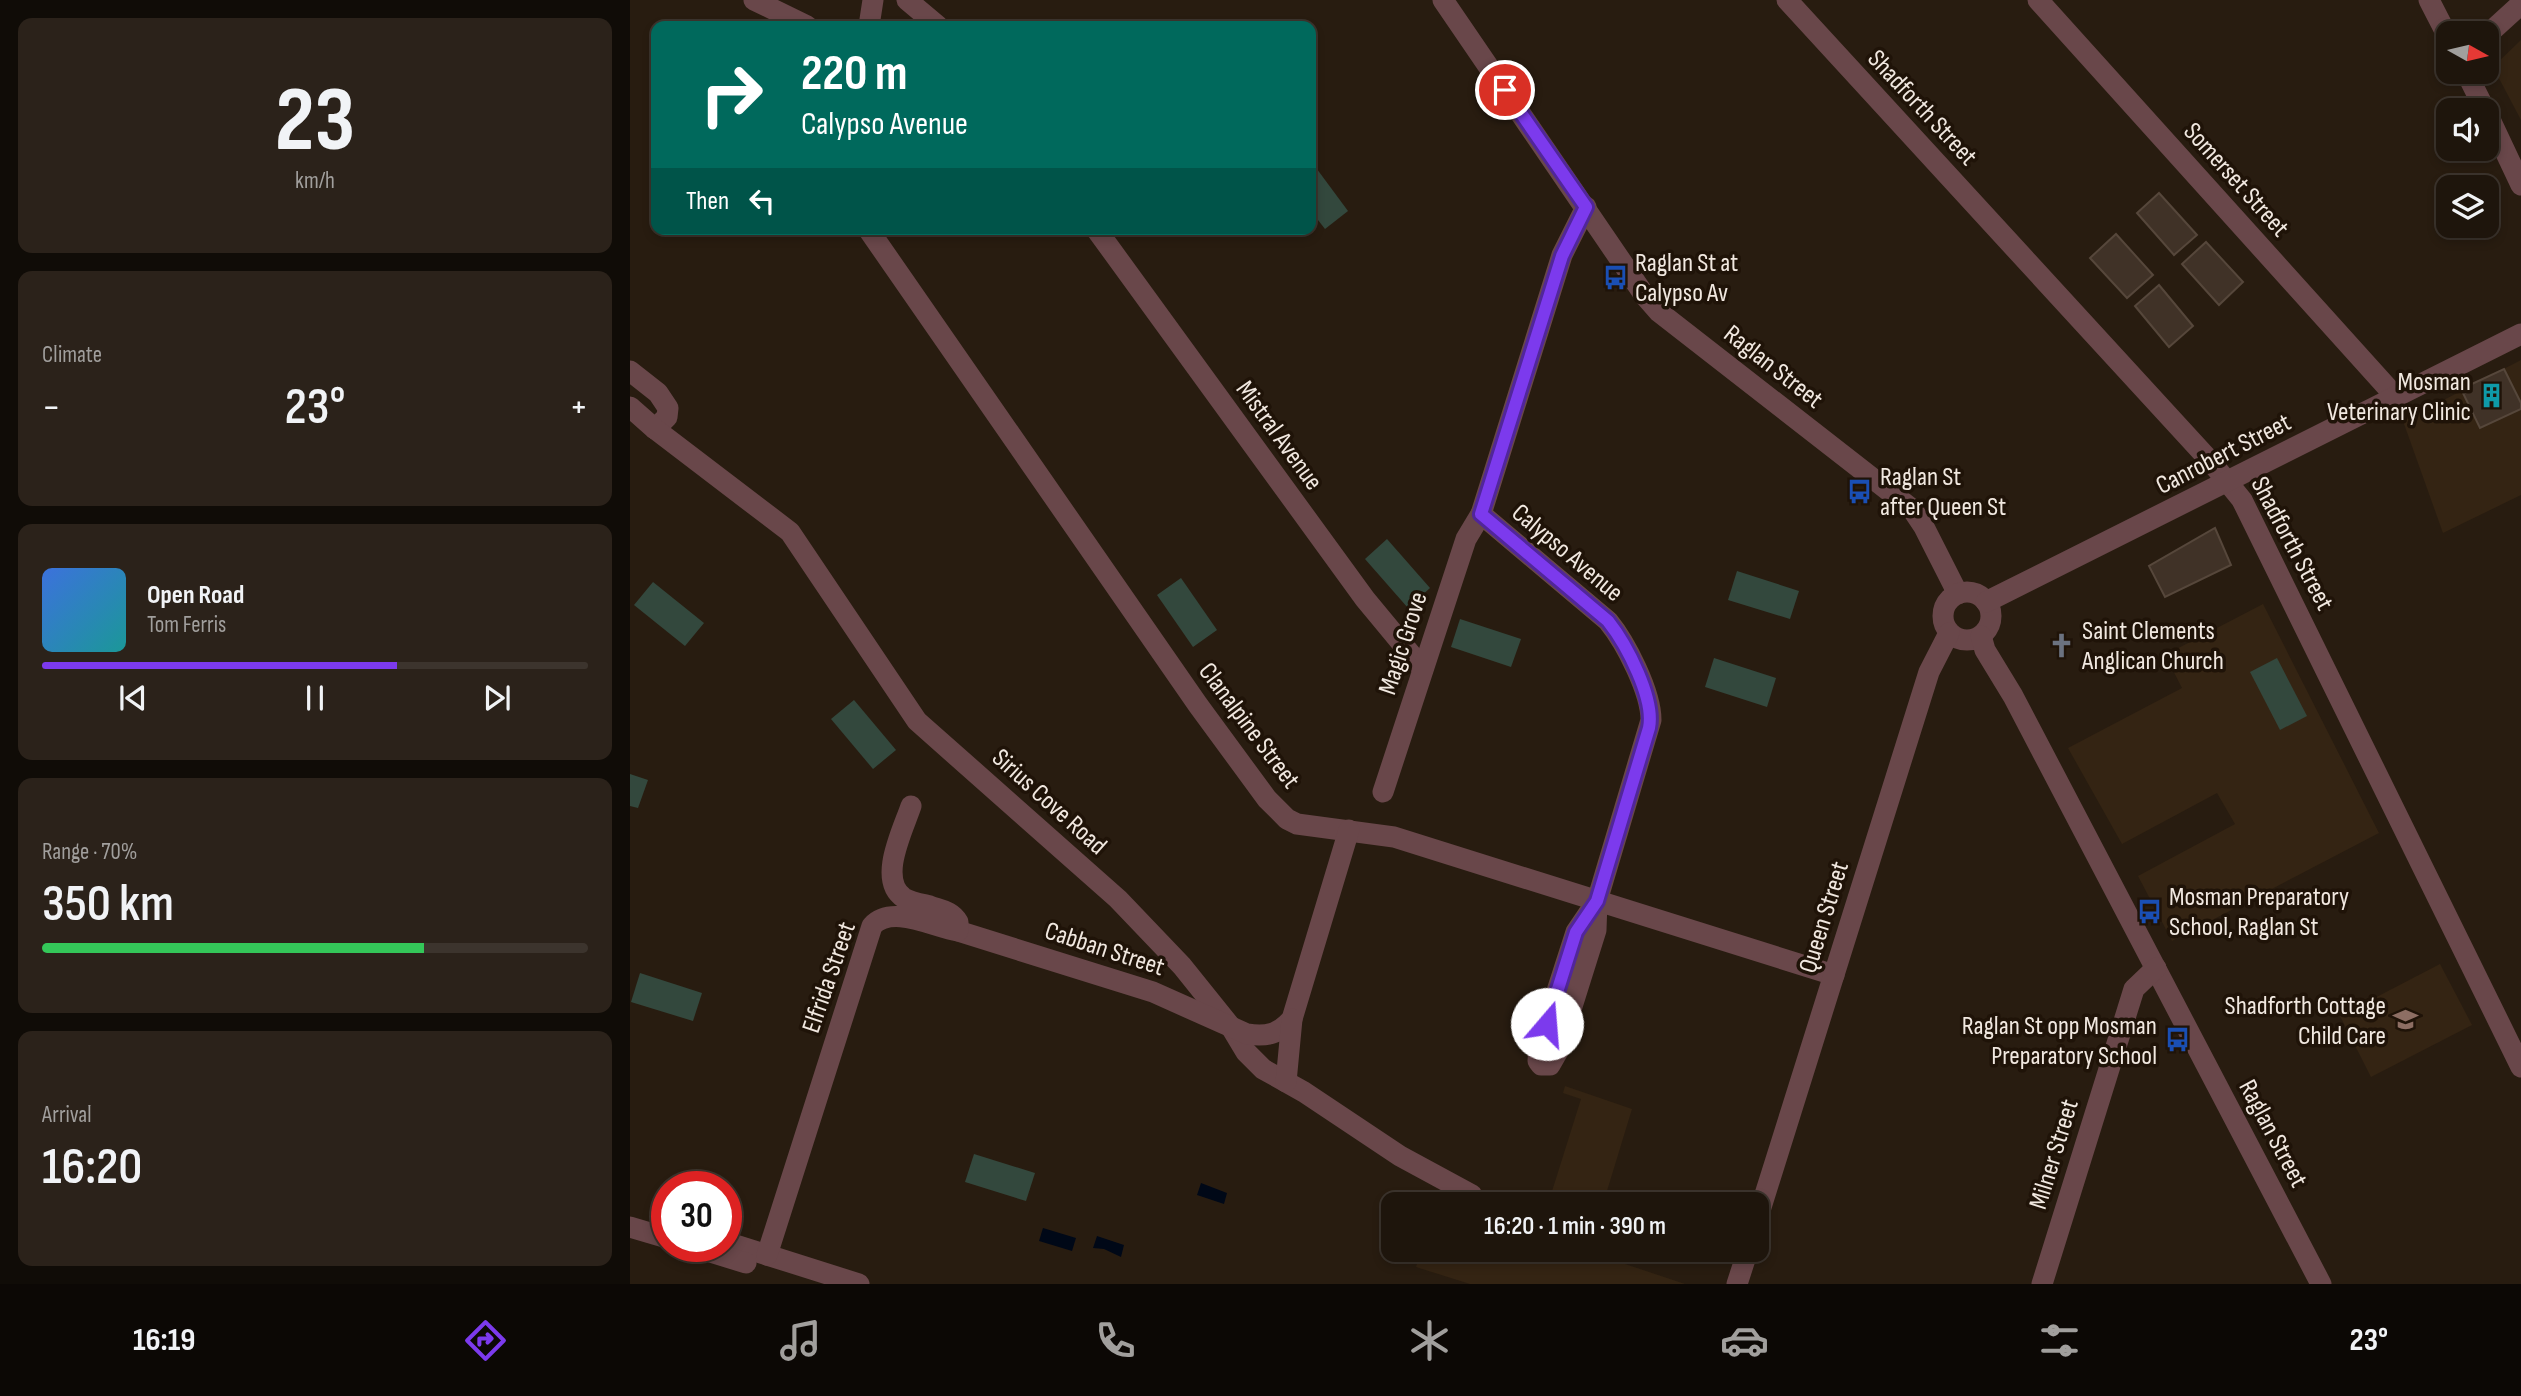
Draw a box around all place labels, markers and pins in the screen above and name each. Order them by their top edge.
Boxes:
pin [1475,60,1535,120]
place label: Raglan St at Calypso Av [1635,248,1738,309]
bus stop icon: Raglan St at Calypso Av [1601,263,1629,291]
place label: Mosman Veterinary Clinic [2327,367,2471,428]
building icon: Mosman Veterinary Clinic [2477,382,2505,410]
place label: Raglan St after Queen St [1880,462,2006,523]
bus stop icon: Raglan St after Queen St [1846,477,1874,505]
place label: Saint Clements Anglican Church [2081,616,2224,677]
church icon: Saint Clements Anglican Church [2048,631,2076,659]
place label: Mosman Preparatory School, Raglan St [2169,882,2349,943]
bus stop icon: Mosman Preparatory School, Raglan St [2135,897,2163,925]
place label: Shadforth Cottage Child Care [2225,991,2386,1052]
school or university icon: Shadforth Cottage Child Care [2392,1006,2420,1034]
place label: Raglan St opp Mosman Preparatory School [1962,1011,2157,1072]
bus stop icon: Raglan St opp Mosman Preparatory School [2163,1026,2191,1054]

